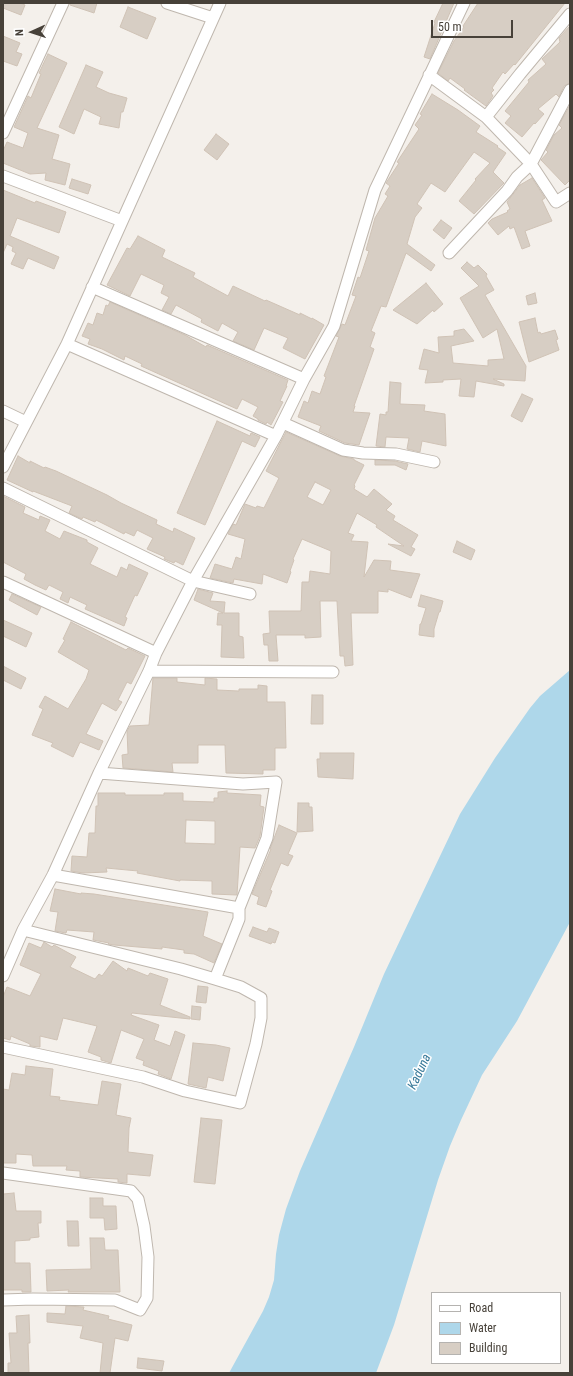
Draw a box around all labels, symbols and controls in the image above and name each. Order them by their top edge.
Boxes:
north arrow [12,12,52,52]
scale bar [433,12,515,38]
text: 50 m [438,20,462,34]
text: N [13,29,26,36]
water label: Kaduna [405,1052,435,1092]
legend [431,1292,561,1364]
text: Road [469,1301,493,1315]
text: Water [469,1321,497,1335]
text: Building [469,1341,507,1355]

